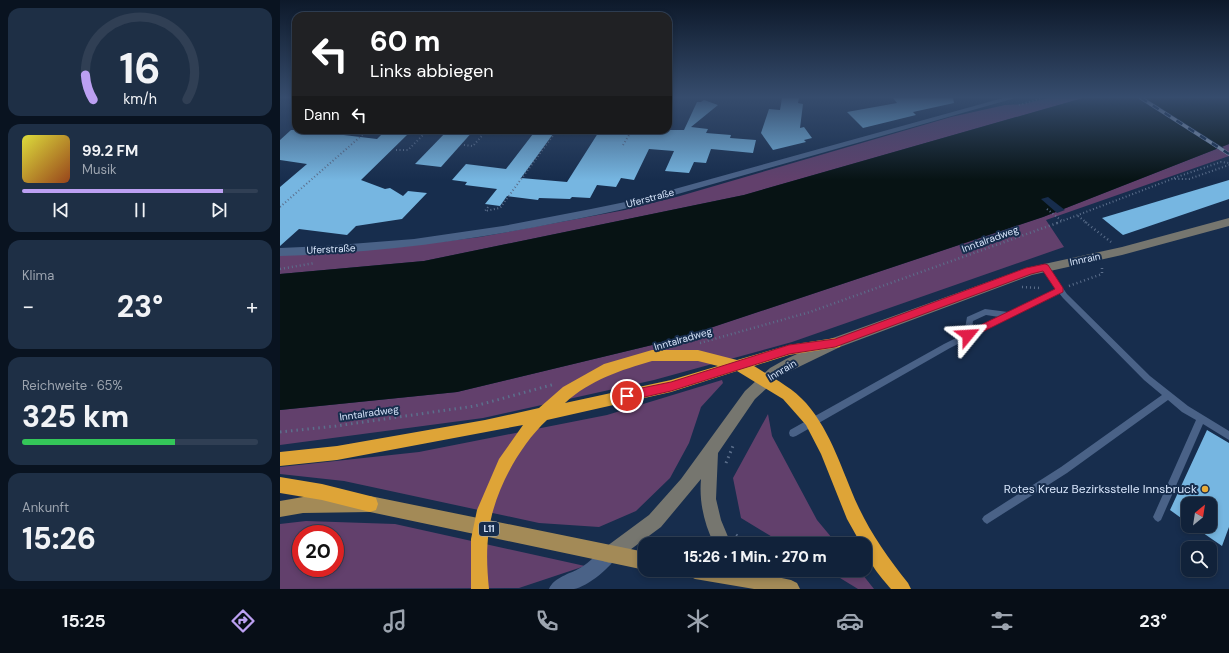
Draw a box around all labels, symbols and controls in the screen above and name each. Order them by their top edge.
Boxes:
text: 60 m [370,23,440,60]
icon: left [304,28,356,80]
text: 16 [119,42,161,96]
text: Links abbiegen [370,59,494,83]
text: km/h [123,90,157,108]
icon: left [348,104,370,126]
text: Dann [304,105,340,125]
text: 99.2 FM [82,141,138,161]
text: Musik [82,161,117,178]
street label: Uferstraße [625,185,676,211]
icon: previous [50,199,72,221]
icon: pause [129,199,151,221]
icon: next [208,199,230,221]
street label: Inntalradweg [960,223,1021,255]
street label: Uferstraße [306,241,356,257]
street label: Innrain [1068,249,1102,269]
text: Klima [22,267,54,284]
text: 23° [117,287,163,326]
text: − [22,292,34,321]
text: + [246,292,258,321]
position arrow [947,314,989,356]
street label: Inntalradweg [653,324,714,353]
street label: Innrain [765,356,799,384]
text: Reichweite · 65% [22,377,123,394]
pin [610,379,644,413]
icon: arrive [616,385,638,407]
text: 325 km [22,397,129,436]
street label: Inntalradweg [339,402,400,424]
place label: Rotes Kreuz Bezirksstelle Innsbruck [1004,481,1197,497]
marker: Rotes Kreuz Bezirksstelle Innsbruck [1200,484,1210,494]
north arrow [1181,497,1217,533]
map controls [1181,497,1217,577]
text: Ankunft [22,499,69,516]
text: 15:26 [22,519,96,558]
road number: L11 [479,522,499,536]
speed limit sign: 20 [292,525,344,577]
button: search [1181,541,1217,577]
text: 15:26 · 1 Min. · 270 m [683,547,827,567]
icon: directions [229,607,257,635]
icon: music [381,607,409,635]
icon: phone [533,607,561,635]
icon: climate [684,607,712,635]
icon: car [836,607,864,635]
icon: filters [988,607,1016,635]
text: 15:25 [62,609,106,633]
text: 23° [1139,609,1167,633]

